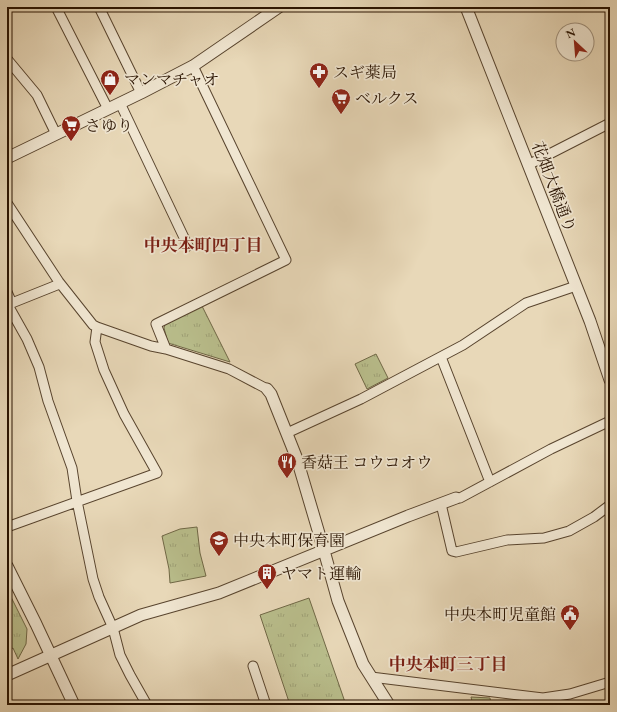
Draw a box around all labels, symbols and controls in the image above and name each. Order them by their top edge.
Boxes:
north arrow [555,22,595,62]
text: N [564,25,578,41]
pharmacy icon: スギ薬局 [308,61,330,89]
place label: スギ薬局 [333,62,397,83]
shop icon: マンマチャオ [99,68,121,96]
place label: マンマチャオ [124,69,220,90]
supermarket icon: ベルクス [330,87,352,115]
place label: ベルクス [355,88,419,109]
supermarket icon: さゆり [60,114,82,142]
place label: さゆり [85,115,133,136]
street label: 花畑大橋通り [527,138,581,236]
district label: 中央本町四丁目 [144,234,263,256]
restaurant icon: 香菇王 コウコオウ [276,451,298,479]
place label: 香菇王 コウコオウ [301,452,432,473]
school or university icon: 中央本町保育園 [208,529,230,557]
place label: 中央本町保育園 [233,530,345,551]
building icon: ヤマト運輸 [256,562,278,590]
place label: ヤマト運輸 [281,563,361,584]
public building icon: 中央本町児童館 [559,603,581,631]
place label: 中央本町児童館 [444,604,556,625]
district label: 中央本町三丁目 [389,653,508,675]

